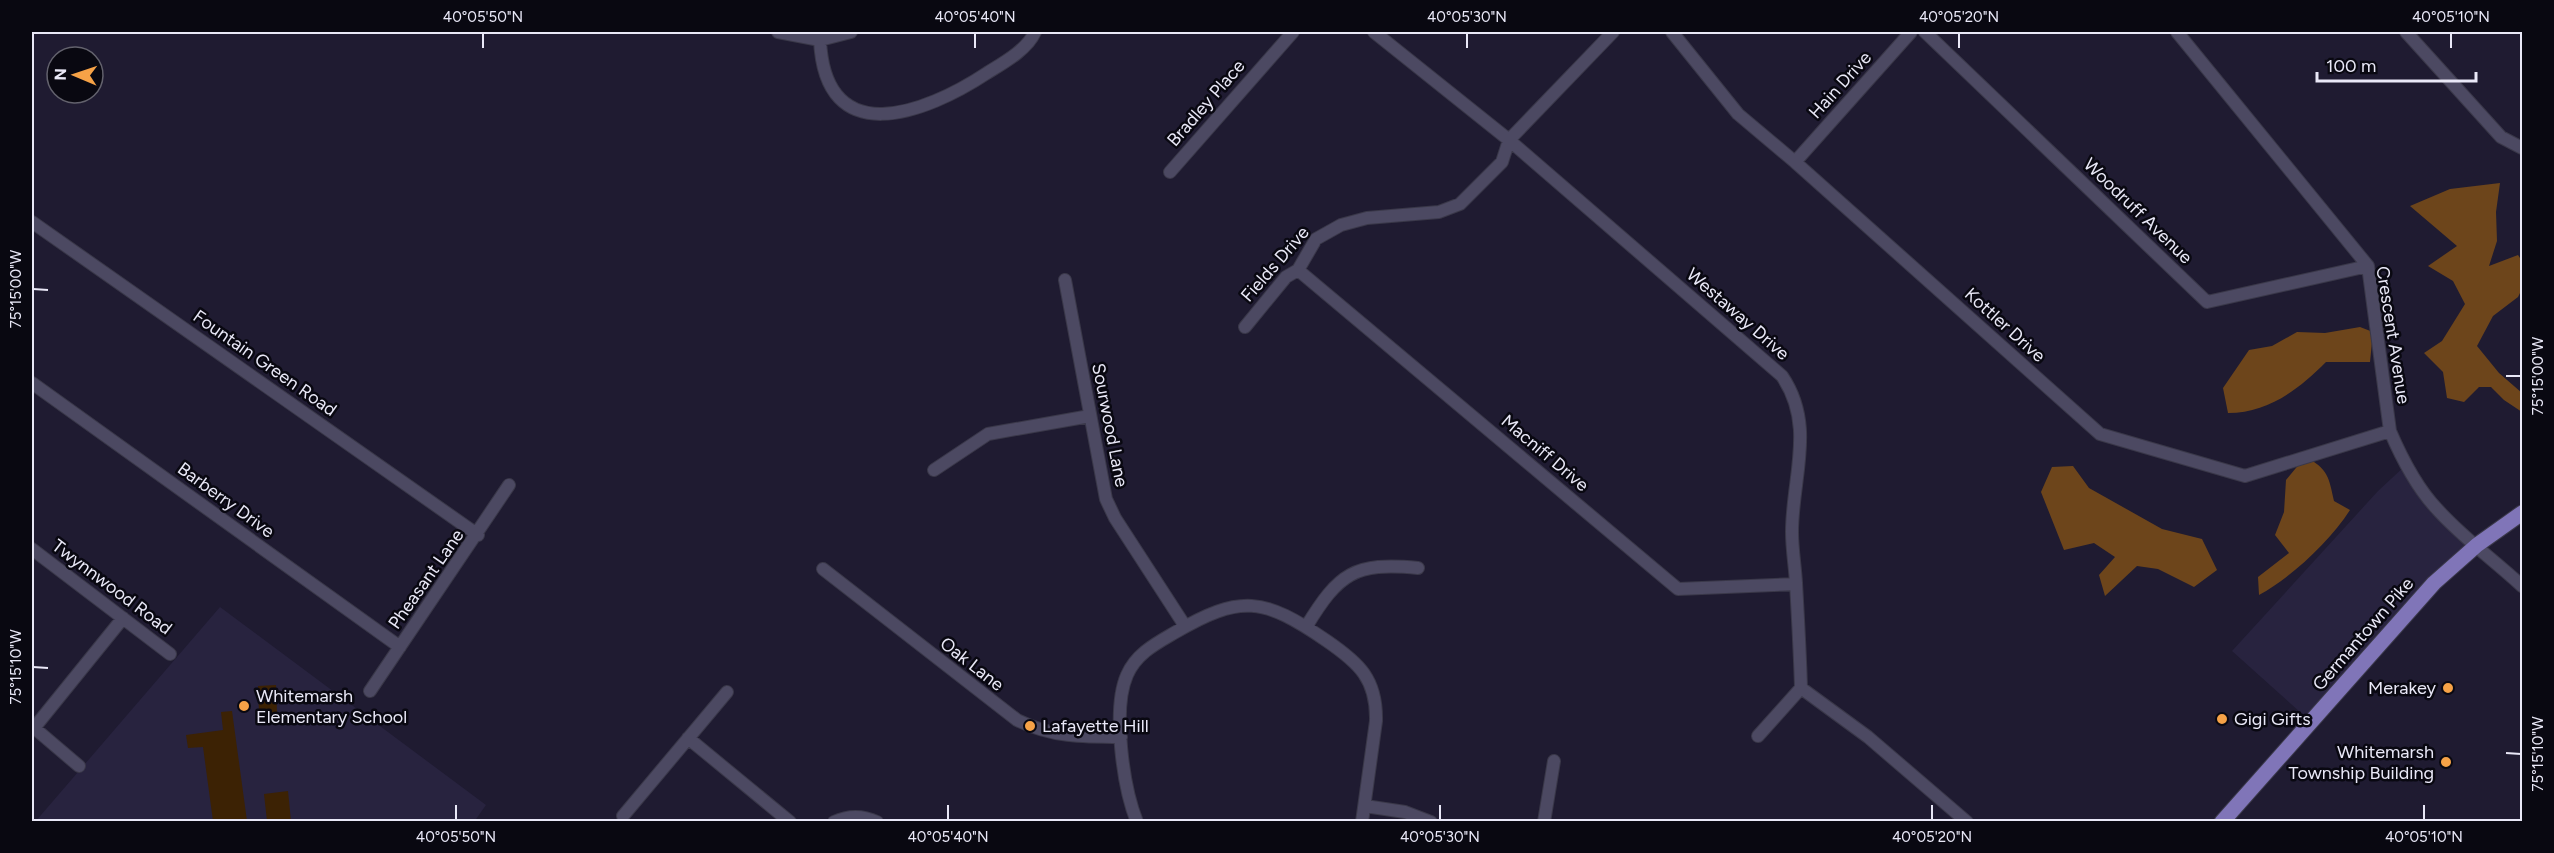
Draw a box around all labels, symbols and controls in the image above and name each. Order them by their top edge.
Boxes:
text: 40°05'50"N [443,8,523,26]
text: 40°05'40"N [934,8,1016,26]
text: 40°05'30"N [1427,8,1507,26]
text: 40°05'20"N [1919,8,1999,26]
text: 40°05'10"N [2412,8,2490,26]
north arrow [45,45,105,105]
scale bar [2317,45,2476,83]
street label: Hain Drive [1804,47,1876,123]
street label: Bradley Place [1162,55,1250,151]
text: 100 m [2326,55,2376,77]
text: N [51,68,70,81]
street label: Woodruff Avenue [2079,154,2197,269]
street label: Fields Drive [1236,222,1314,306]
text: 75°15'00"W [7,249,25,328]
street label: Westaway Drive [1682,263,1794,365]
street label: Crescent Avenue [2371,265,2415,406]
street label: Kottler Drive [1960,283,2050,367]
street label: Fountain Green Road [189,305,341,421]
text: 75°15'00"W [2529,336,2547,415]
street label: Sourwood Lane [1087,361,1133,489]
street label: Macniff Drive [1497,410,1593,496]
street label: Barberry Drive [173,457,279,543]
street label: Pheasant Lane [384,525,469,633]
street label: Twynnwood Road [48,535,176,639]
street label: Germantown Pike [2308,573,2418,695]
text: 75°15'10"W [7,629,25,705]
street label: Oak Lane [936,632,1008,696]
place label: Merakey [2368,677,2437,699]
marker: Merakey [2441,681,2455,695]
place label: Whitemarsh Elementary School [256,685,407,728]
marker: Whitemarsh Elementary School [237,699,251,713]
place label: Gigi Gifts [2234,708,2311,730]
marker: Gigi Gifts [2215,712,2229,726]
place label: Lafayette Hill [1042,715,1149,737]
text: 75°15'10"W [2529,716,2547,792]
marker: Lafayette Hill [1023,719,1037,733]
place label: Whitemarsh Township Building [2289,741,2434,784]
marker: Whitemarsh Township Building [2439,755,2453,769]
text: 40°05'50"N [416,828,496,846]
text: 40°05'40"N [907,828,989,846]
text: 40°05'30"N [1400,828,1480,846]
text: 40°05'20"N [1892,828,1972,846]
text: 40°05'10"N [2385,828,2463,846]

